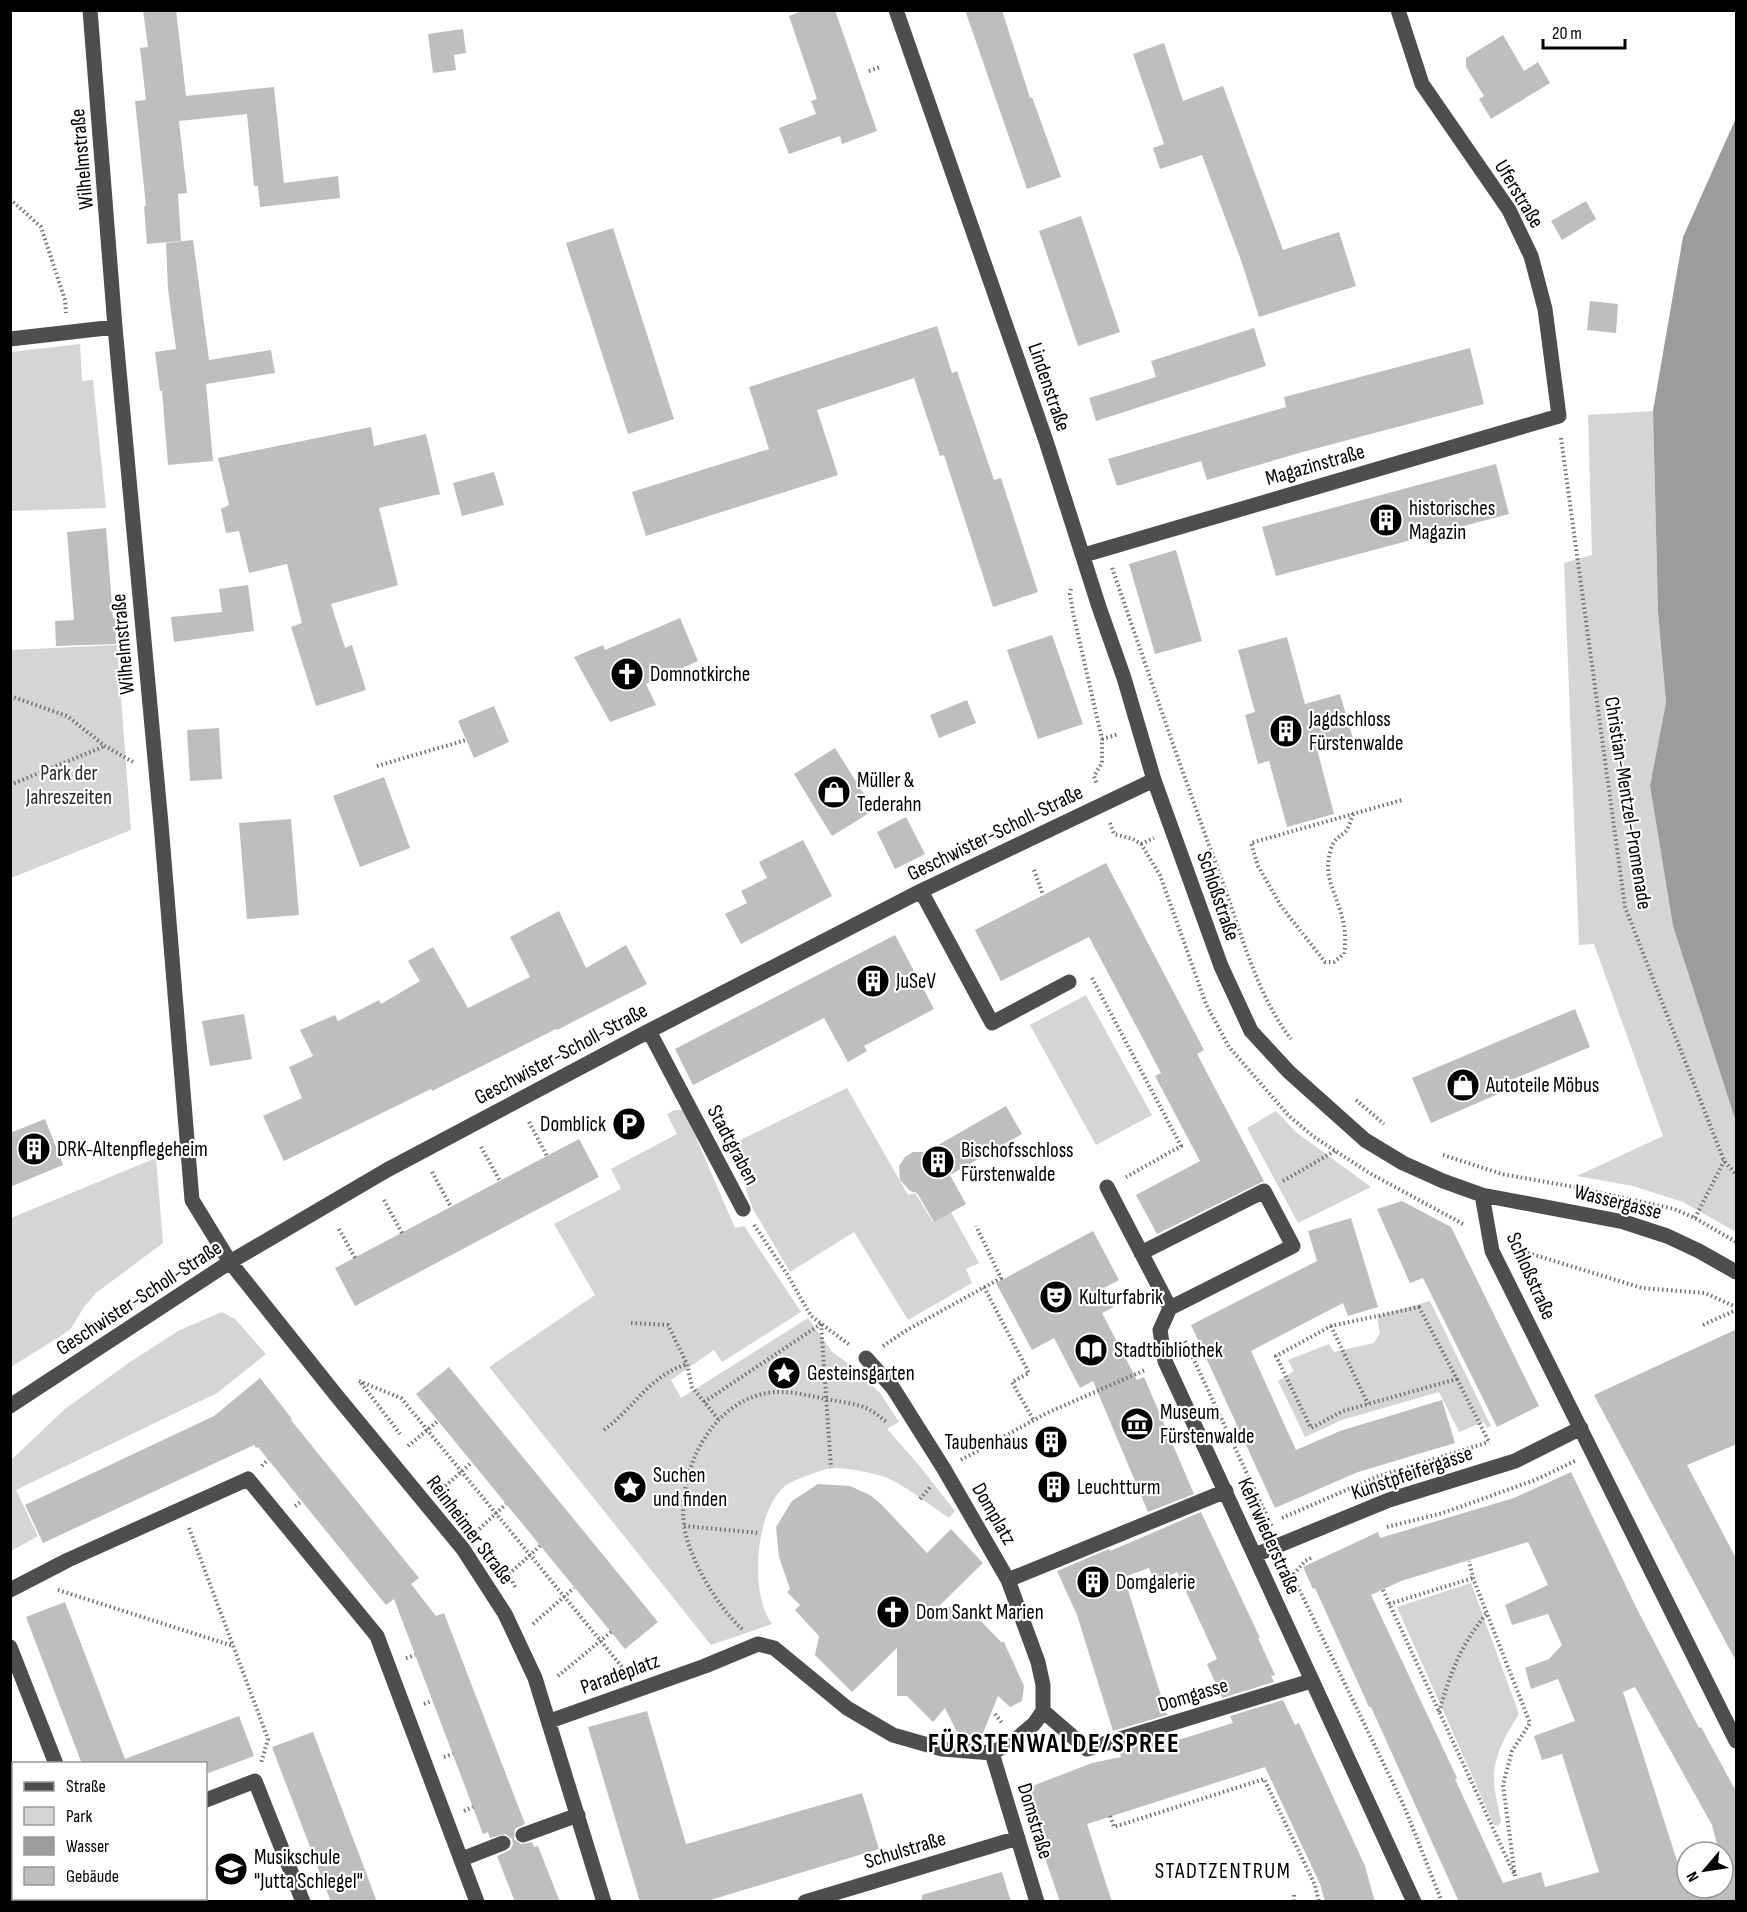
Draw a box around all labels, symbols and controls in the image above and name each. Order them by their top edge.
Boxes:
scale bar [1543,12,1626,50]
text: 20 m [1552,23,1582,44]
street label: Wilhelmstraße [65,107,99,211]
street label: Uferstraße [1489,155,1549,233]
street label: Lindenstraße [1022,340,1076,434]
street label: Magazinstraße [1262,439,1368,491]
place label: historisches Magazin [1409,496,1495,545]
building icon: historisches Magazin [1368,502,1404,538]
street label: Wilhelmstraße [106,592,140,696]
church icon: Domnotkirche [609,656,645,692]
place label: Domnotkirche [650,662,750,687]
street label: Christian-Mentzel-Promenade [1599,695,1657,911]
place label: Jagdschloss Fürstenwalde [1308,707,1403,756]
building icon: Jagdschloss Fürstenwalde [1268,713,1304,749]
park label: Park der Jahreszeiten [25,761,112,810]
place label: Müller & Tederahn [857,768,922,817]
shop icon: Müller & Tederahn [816,774,852,810]
street label: Geschwister-Scholl-Straße [903,780,1087,886]
street label: Schloßstraße [1191,848,1245,944]
building icon: JuSeV [855,963,891,999]
place label: JuSeV [895,969,937,994]
street label: Geschwister-Scholl-Straße [470,998,652,1110]
shop icon: Autoteile Möbus [1445,1067,1481,1103]
place label: Autoteile Möbus [1485,1073,1599,1098]
street label: Stadtgraben [702,1101,764,1189]
parking icon: Domblick [611,1106,647,1142]
place label: Domblick [540,1112,606,1137]
building icon: DRK-Altenpflegeheim [16,1131,52,1167]
place label: DRK-Altenpflegeheim [57,1137,208,1162]
place label: Bischofsschloss Fürstenwalde [961,1138,1074,1187]
building icon: Bischofsschloss Fürstenwalde [920,1144,956,1180]
street label: Wassergasse [1572,1179,1664,1225]
street label: Schloßstraße [1501,1229,1561,1323]
street label: Geschwister-Scholl-Straße [52,1235,226,1361]
theatre icon: Kulturfabrik [1038,1279,1074,1315]
place label: Kulturfabrik [1079,1285,1163,1310]
library icon: Stadtbibliothek [1073,1332,1109,1368]
place label: Stadtbibliothek [1114,1338,1223,1363]
place icon: Gesteinsgarten [766,1355,802,1391]
place label: Gesteinsgarten [807,1361,915,1386]
place label: Museum Fürstenwalde [1160,1400,1254,1449]
museum icon: Museum Fürstenwalde [1119,1406,1155,1442]
building icon: Taubenhaus [1033,1424,1069,1460]
place label: Taubenhaus [944,1430,1028,1455]
street label: Kunstpfeifergasse [1348,1441,1476,1505]
place label: Suchen und finden [653,1463,727,1512]
place icon: Suchen und finden [612,1469,648,1505]
building icon: Leuchtturm [1036,1469,1072,1505]
street label: Reinheimer Straße [421,1471,519,1589]
street label: Kehrwiederstraße [1232,1474,1306,1598]
place label: Leuchtturm [1077,1475,1160,1500]
street label: Domplatz [966,1479,1022,1550]
building icon: Domgalerie [1075,1564,1111,1600]
place label: Domgalerie [1116,1570,1195,1595]
church icon: Dom Sankt Marien [875,1594,911,1630]
place label: Dom Sankt Marien [916,1600,1044,1625]
street label: Paradeplatz [577,1648,663,1700]
street label: Domgasse [1155,1673,1231,1717]
district label: FÜRSTENWALDE/SPREE [928,1728,1180,1760]
legend [12,1762,207,1900]
text: Straße [66,1776,106,1797]
street label: Domstraße [1012,1780,1058,1862]
text: Park [66,1806,92,1827]
street label: Schulstraße [861,1826,949,1874]
text: Wasser [66,1836,109,1857]
north arrow [1675,1840,1735,1900]
place label: Musikschule "Jutta Schlegel" [254,1845,363,1894]
school or university icon: Musikschule "Jutta Schlegel" [213,1851,249,1887]
district label: STADTZENTRUM [1155,1858,1291,1885]
text: Gebäude [66,1866,119,1887]
text: N [1683,1868,1704,1885]

